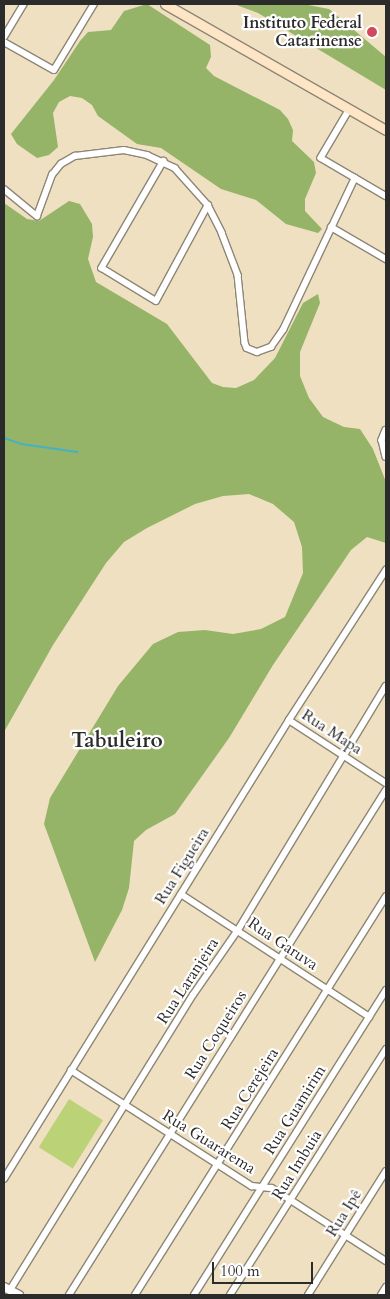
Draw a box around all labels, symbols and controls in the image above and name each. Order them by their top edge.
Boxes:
place label: Instituto Federal Catarinense [243,13,362,51]
marker: Instituto Federal Catarinense [366,26,378,38]
street label: Rua Mapa [298,705,366,759]
district label: Tabuleiro [71,728,163,754]
street label: Rua Figueira [151,824,213,908]
street label: Rua Garuva [244,914,322,974]
street label: Rua Laranjeira [153,934,223,1028]
street label: Rua Coqueiros [181,987,251,1083]
street label: Rua Cerejeira [217,1045,283,1133]
street label: Rua Guamirim [260,1062,330,1158]
street label: Rua Guararema [159,1106,259,1178]
street label: Rua Imbuia [268,1126,326,1204]
street label: Rua Ipê [322,1186,366,1240]
scale bar [215,1252,316,1284]
text: 100 m [220,1261,260,1281]

